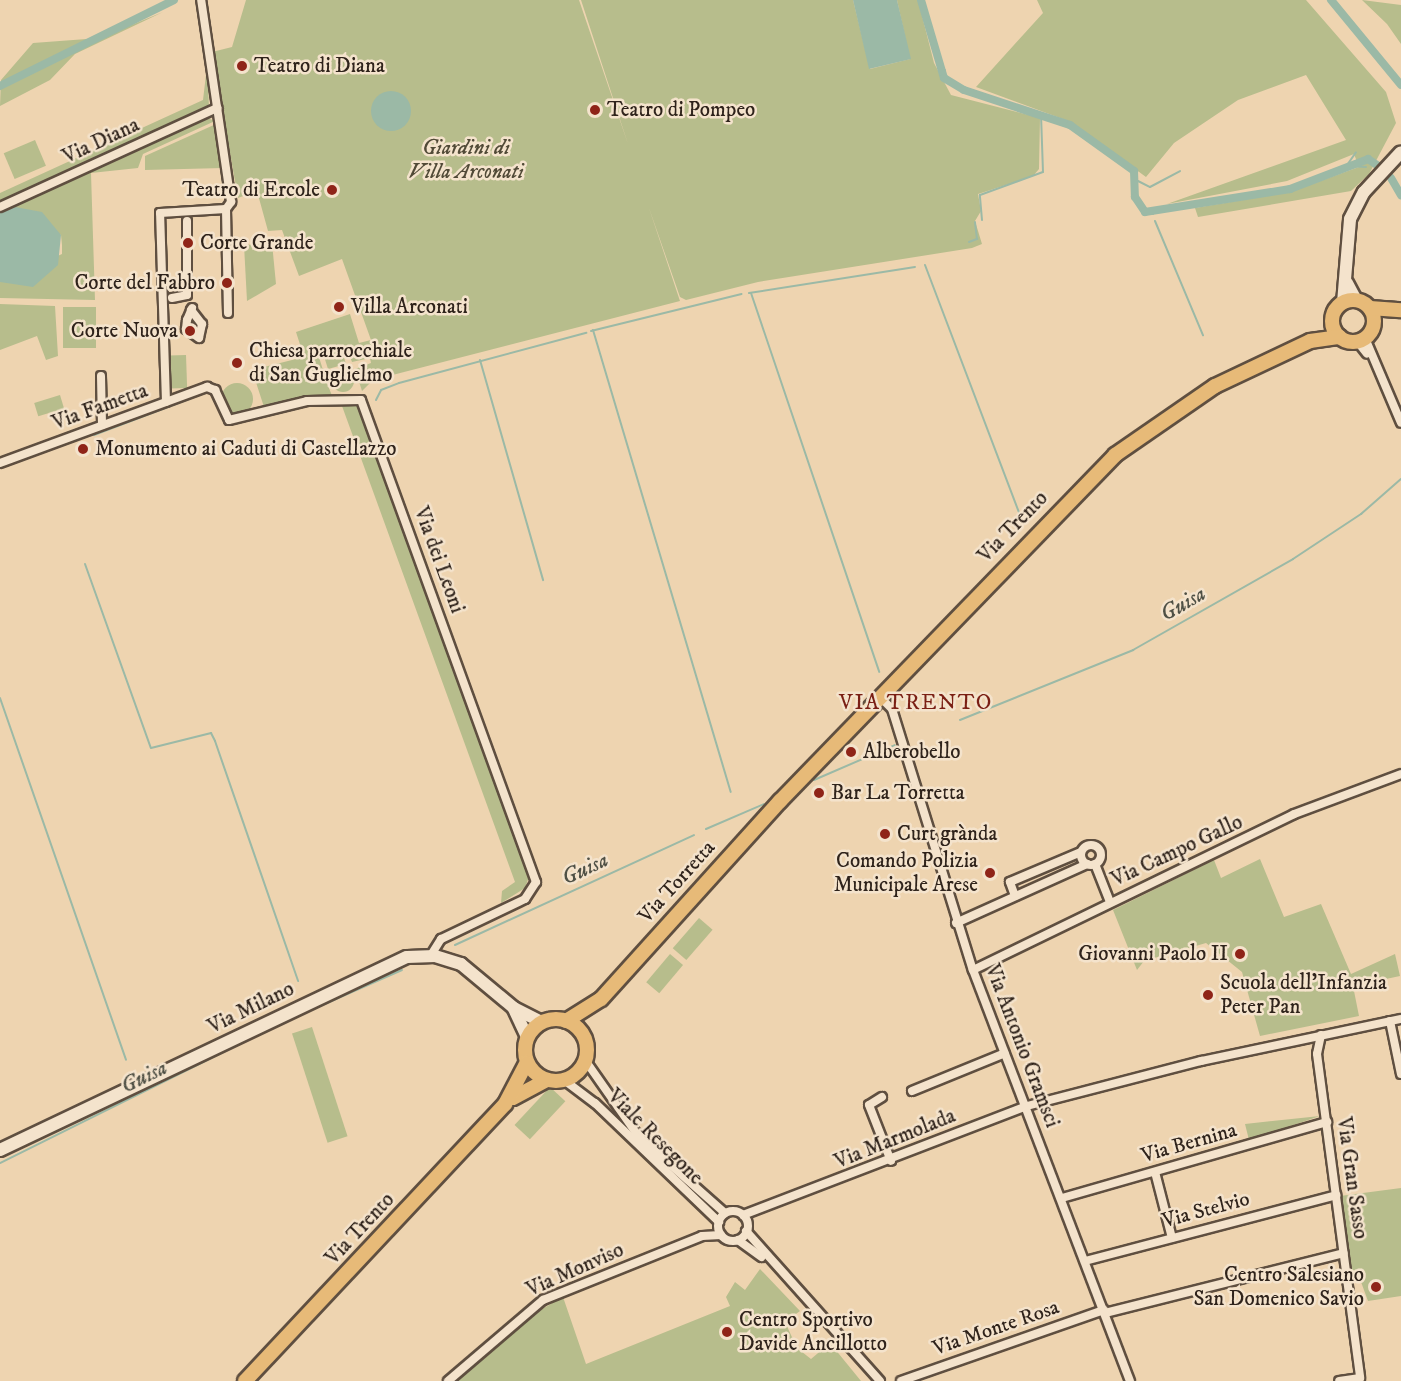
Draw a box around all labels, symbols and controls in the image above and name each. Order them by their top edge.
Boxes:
place label: Teatro di Diana [254,53,385,79]
marker: Teatro di Diana [235,59,249,73]
place label: Teatro di Pompeo [607,97,755,123]
marker: Teatro di Pompeo [588,103,602,117]
street label: Via Diana [59,112,143,170]
park label: Giardini di Villa Arconati [408,135,524,185]
place label: Teatro di Ercole [182,177,320,203]
marker: Teatro di Ercole [325,183,339,197]
place label: Corte Grande [200,230,313,256]
marker: Corte Grande [181,236,195,250]
place label: Corte del Fabbro [74,270,215,296]
marker: Corte del Fabbro [220,276,234,290]
place label: Villa Arconati [351,294,468,320]
marker: Villa Arconati [332,300,346,314]
place label: Corte Nuova [71,318,178,344]
marker: Corte Nuova [183,324,197,338]
place label: Chiesa parrocchiale di San Guglielmo [249,338,412,388]
marker: Chiesa parrocchiale di San Guglielmo [230,356,244,370]
street label: Via Fametta [49,378,151,436]
place label: Monumento ai Caduti di Castellazzo [95,436,396,462]
marker: Monumento ai Caduti di Castellazzo [76,442,90,456]
street label: Via Trento [973,486,1053,568]
street label: Via dei Leoni [408,503,470,617]
water label: Guisa [1155,580,1211,628]
district label: VIA TRENTO [839,690,993,716]
place label: Alberobello [863,739,961,765]
marker: Alberobello [844,745,858,759]
place label: Bar La Torretta [831,780,965,806]
marker: Bar La Torretta [812,786,826,800]
street label: Via Campo Gallo [1107,810,1247,892]
place label: Curt grànda [897,821,997,847]
marker: Curt grànda [878,827,892,841]
street label: Via Torretta [633,835,721,929]
water label: Guisa [558,847,612,891]
place label: Comando Polizia Municipale Arese [834,848,978,898]
marker: Comando Polizia Municipale Arese [983,866,997,880]
place label: Giovanni Paolo II [1078,941,1228,967]
marker: Giovanni Paolo II [1233,947,1247,961]
street label: Via Antonio Gramsci [979,961,1065,1131]
place label: Scuola dell'Infanzia Peter Pan [1220,970,1387,1020]
street label: Via Milano [204,976,298,1040]
marker: Scuola dell'Infanzia Peter Pan [1201,988,1215,1002]
water label: Guisa [117,1055,171,1099]
street label: Viale Resegone [602,1084,708,1190]
street label: Via Marmolada [831,1103,959,1175]
street label: Via Gran Sasso [1331,1115,1373,1241]
street label: Via Bernina [1138,1117,1240,1169]
street label: Via Stelvio [1160,1186,1252,1234]
street label: Via Trento [320,1187,400,1271]
street label: Via Monviso [522,1237,628,1303]
place label: Centro Salesiano San Domenico Savio [1193,1262,1364,1312]
marker: Centro Salesiano San Domenico Savio [1369,1280,1383,1294]
street label: Via Monte Rosa [930,1295,1062,1361]
place label: Centro Sportivo Davide Ancillotto [739,1307,887,1357]
marker: Centro Sportivo Davide Ancillotto [720,1325,734,1339]

